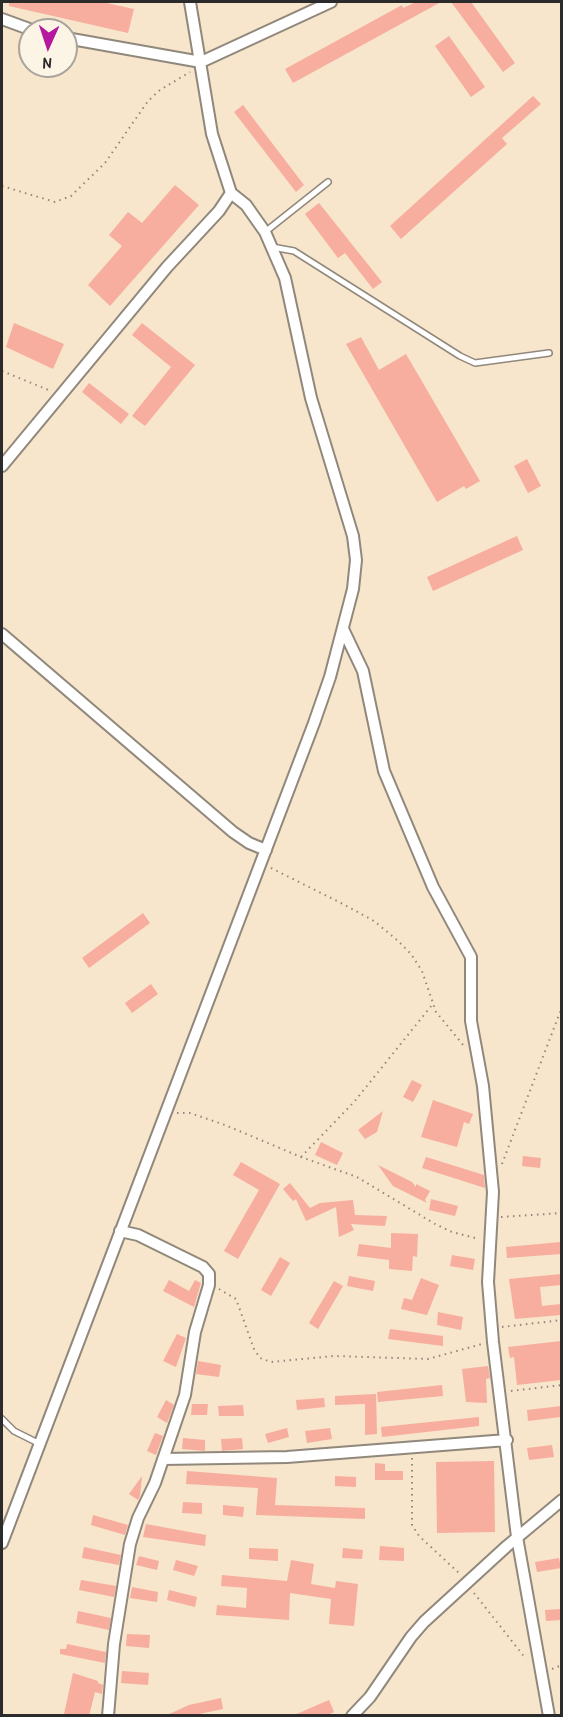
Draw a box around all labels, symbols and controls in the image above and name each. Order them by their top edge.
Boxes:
north arrow [18,18,78,78]
text: N [42,53,52,75]

